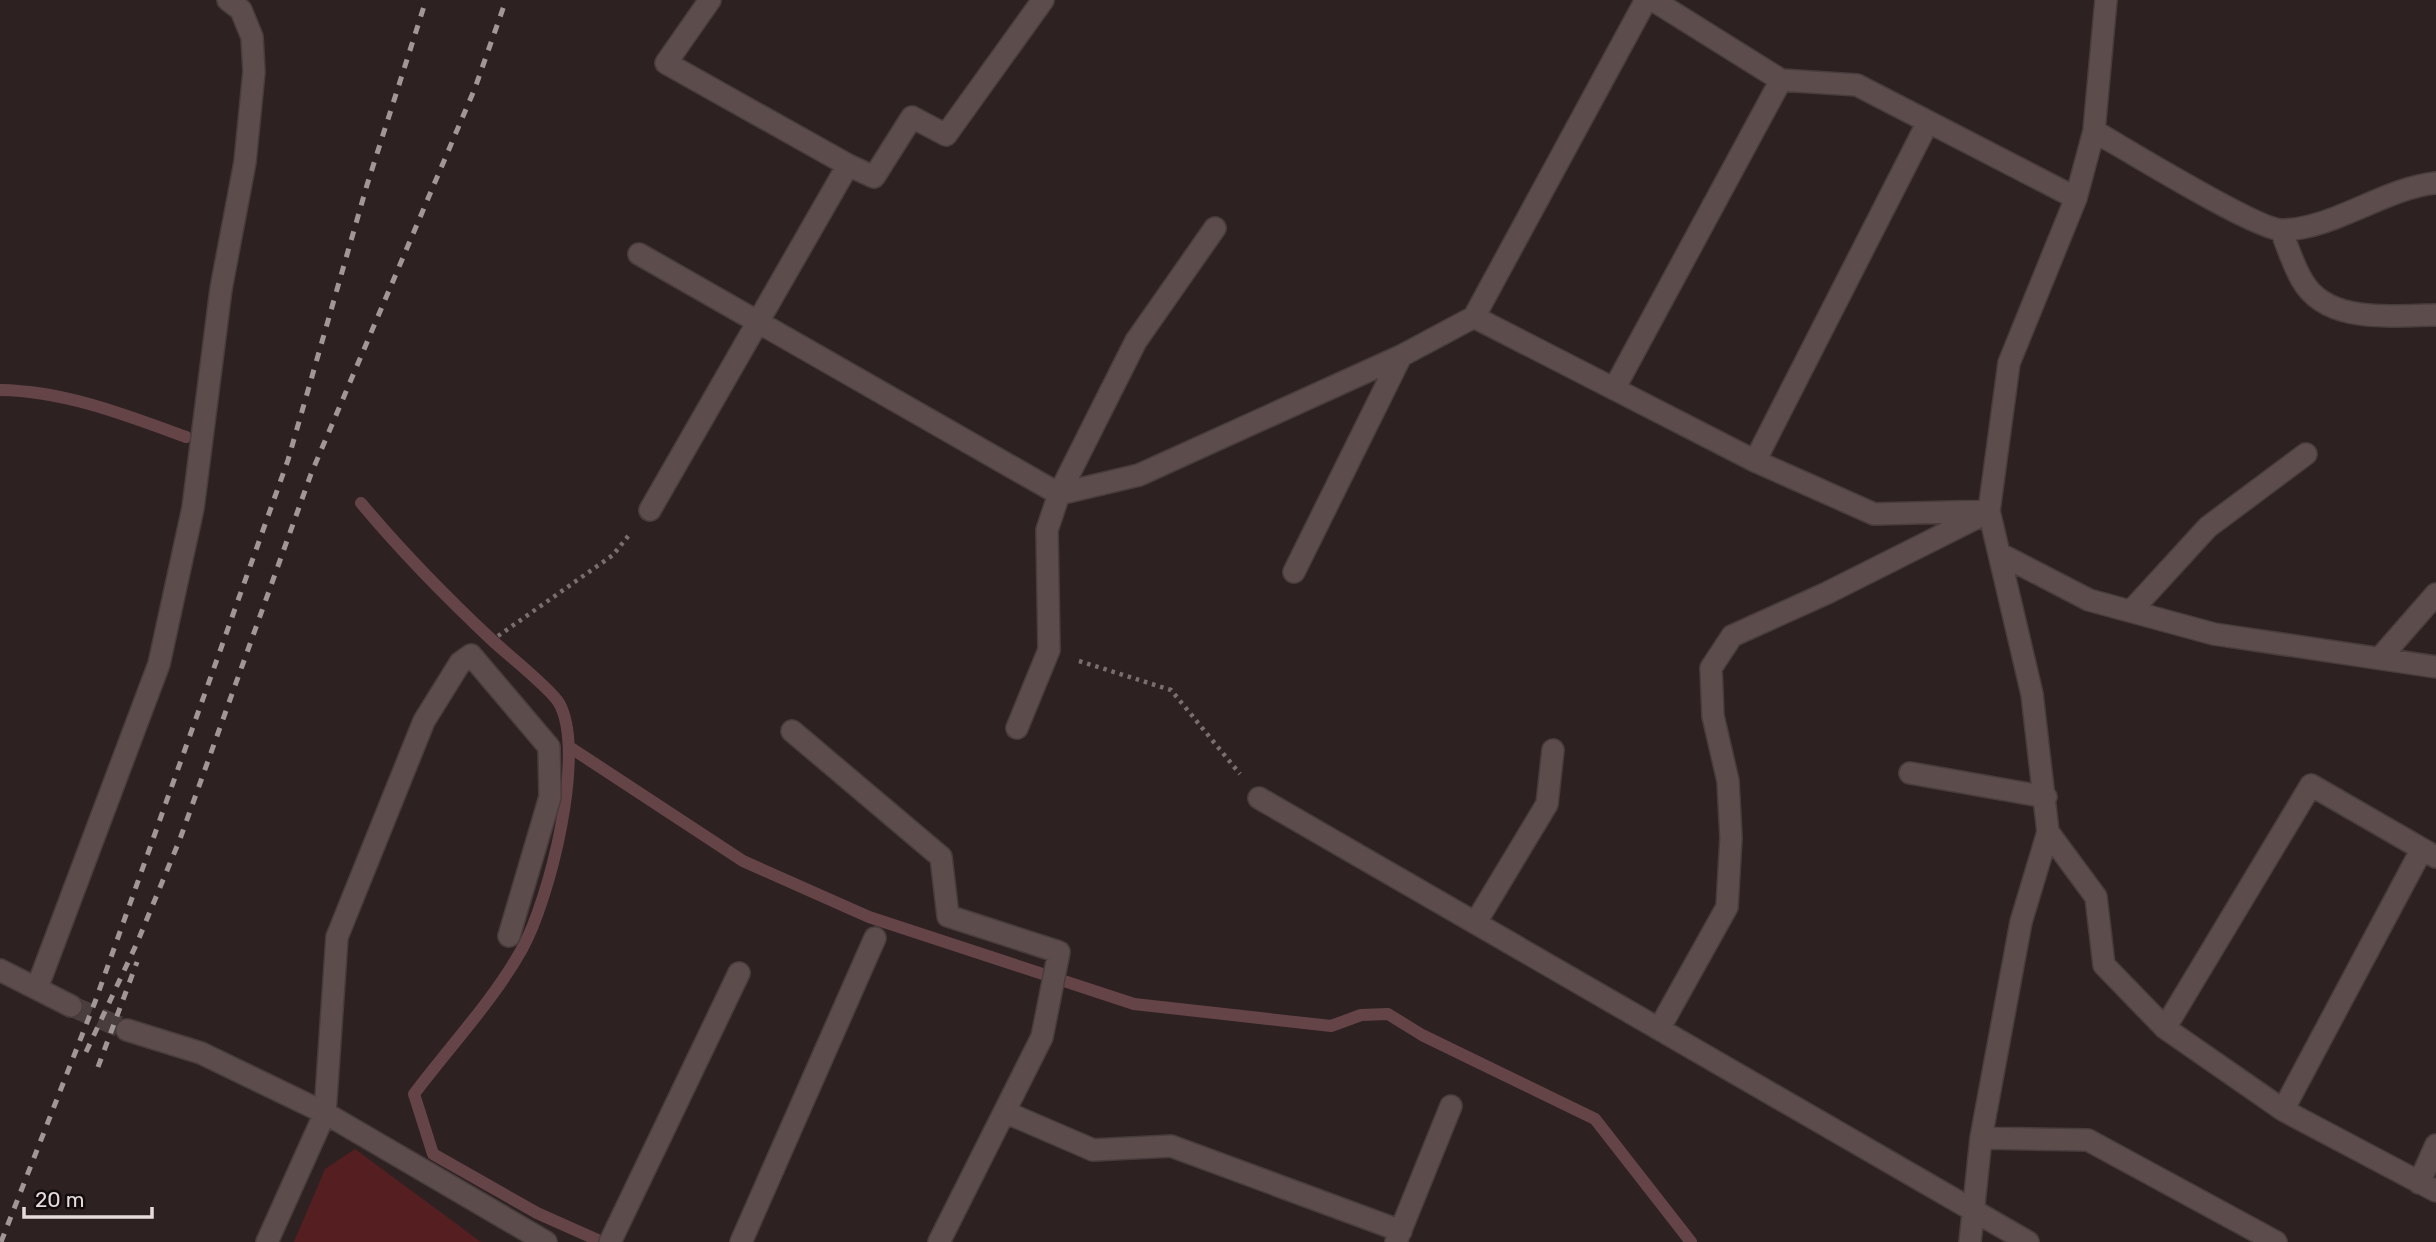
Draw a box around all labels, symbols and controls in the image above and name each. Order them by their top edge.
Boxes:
scale bar [24,1176,152,1220]
text: 20 m [35,1187,84,1212]

